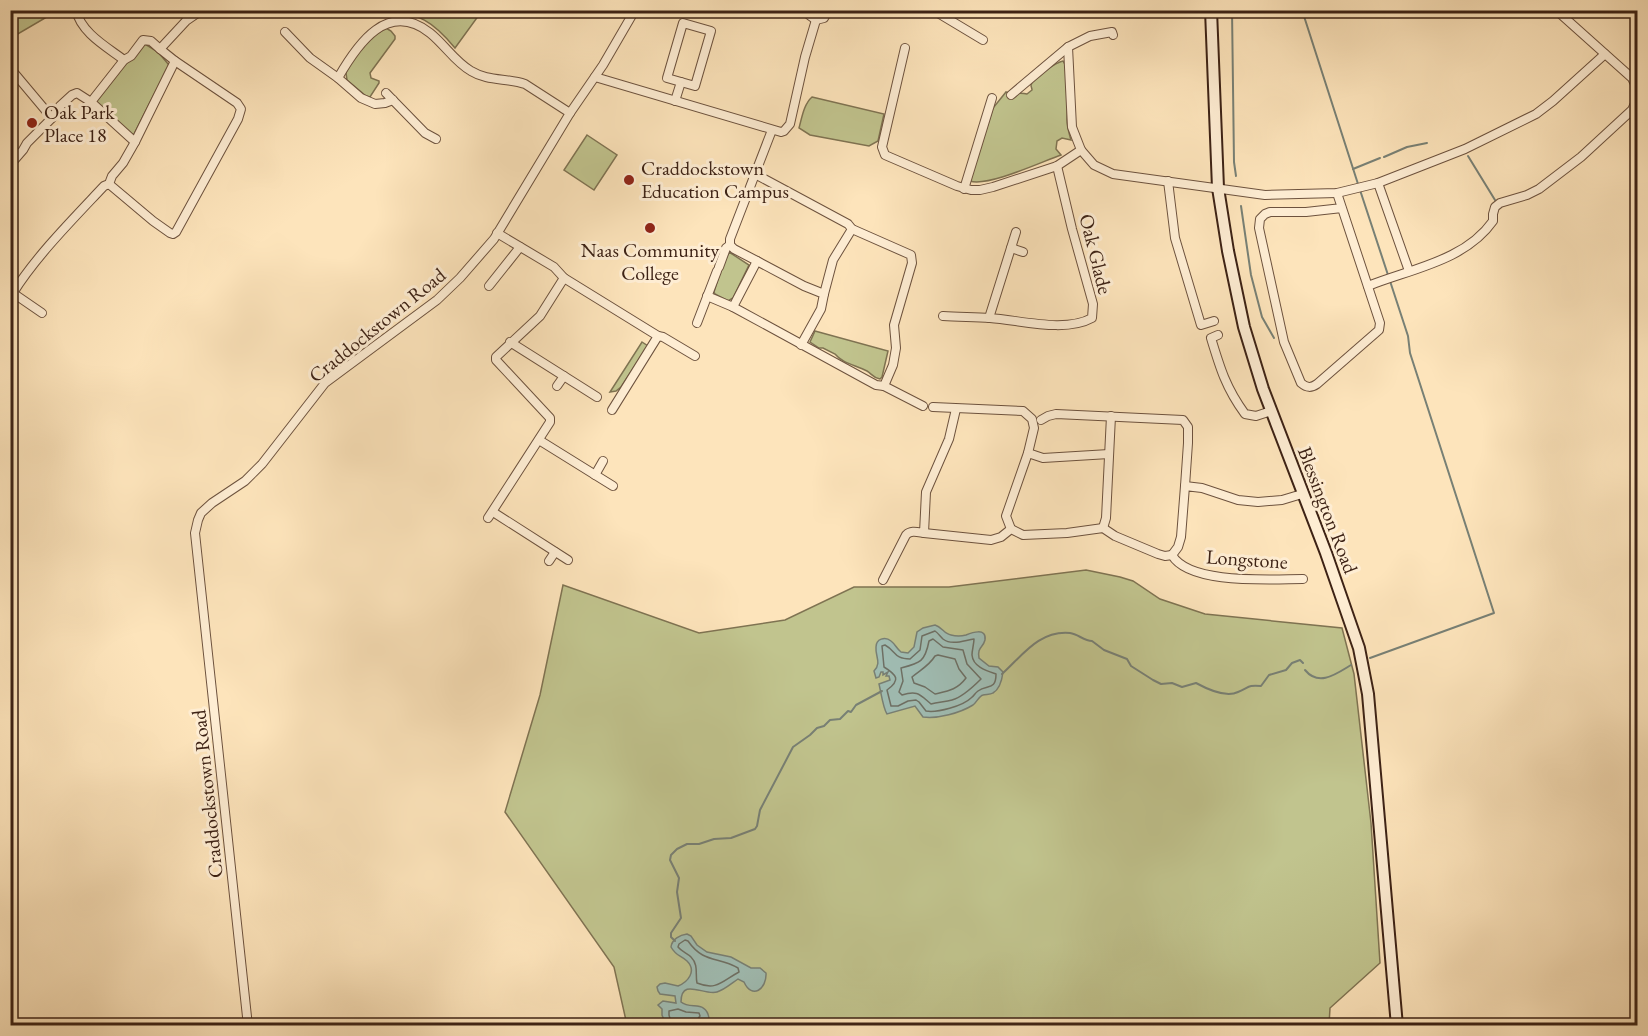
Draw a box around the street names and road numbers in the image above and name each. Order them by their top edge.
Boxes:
street label: Oak Glade [1073,211,1119,297]
street label: Craddockstown Road [303,261,452,388]
street label: Blessington Road [1292,443,1364,578]
street label: Longstone [1205,543,1289,575]
street label: Craddockstown Road [185,708,229,879]

